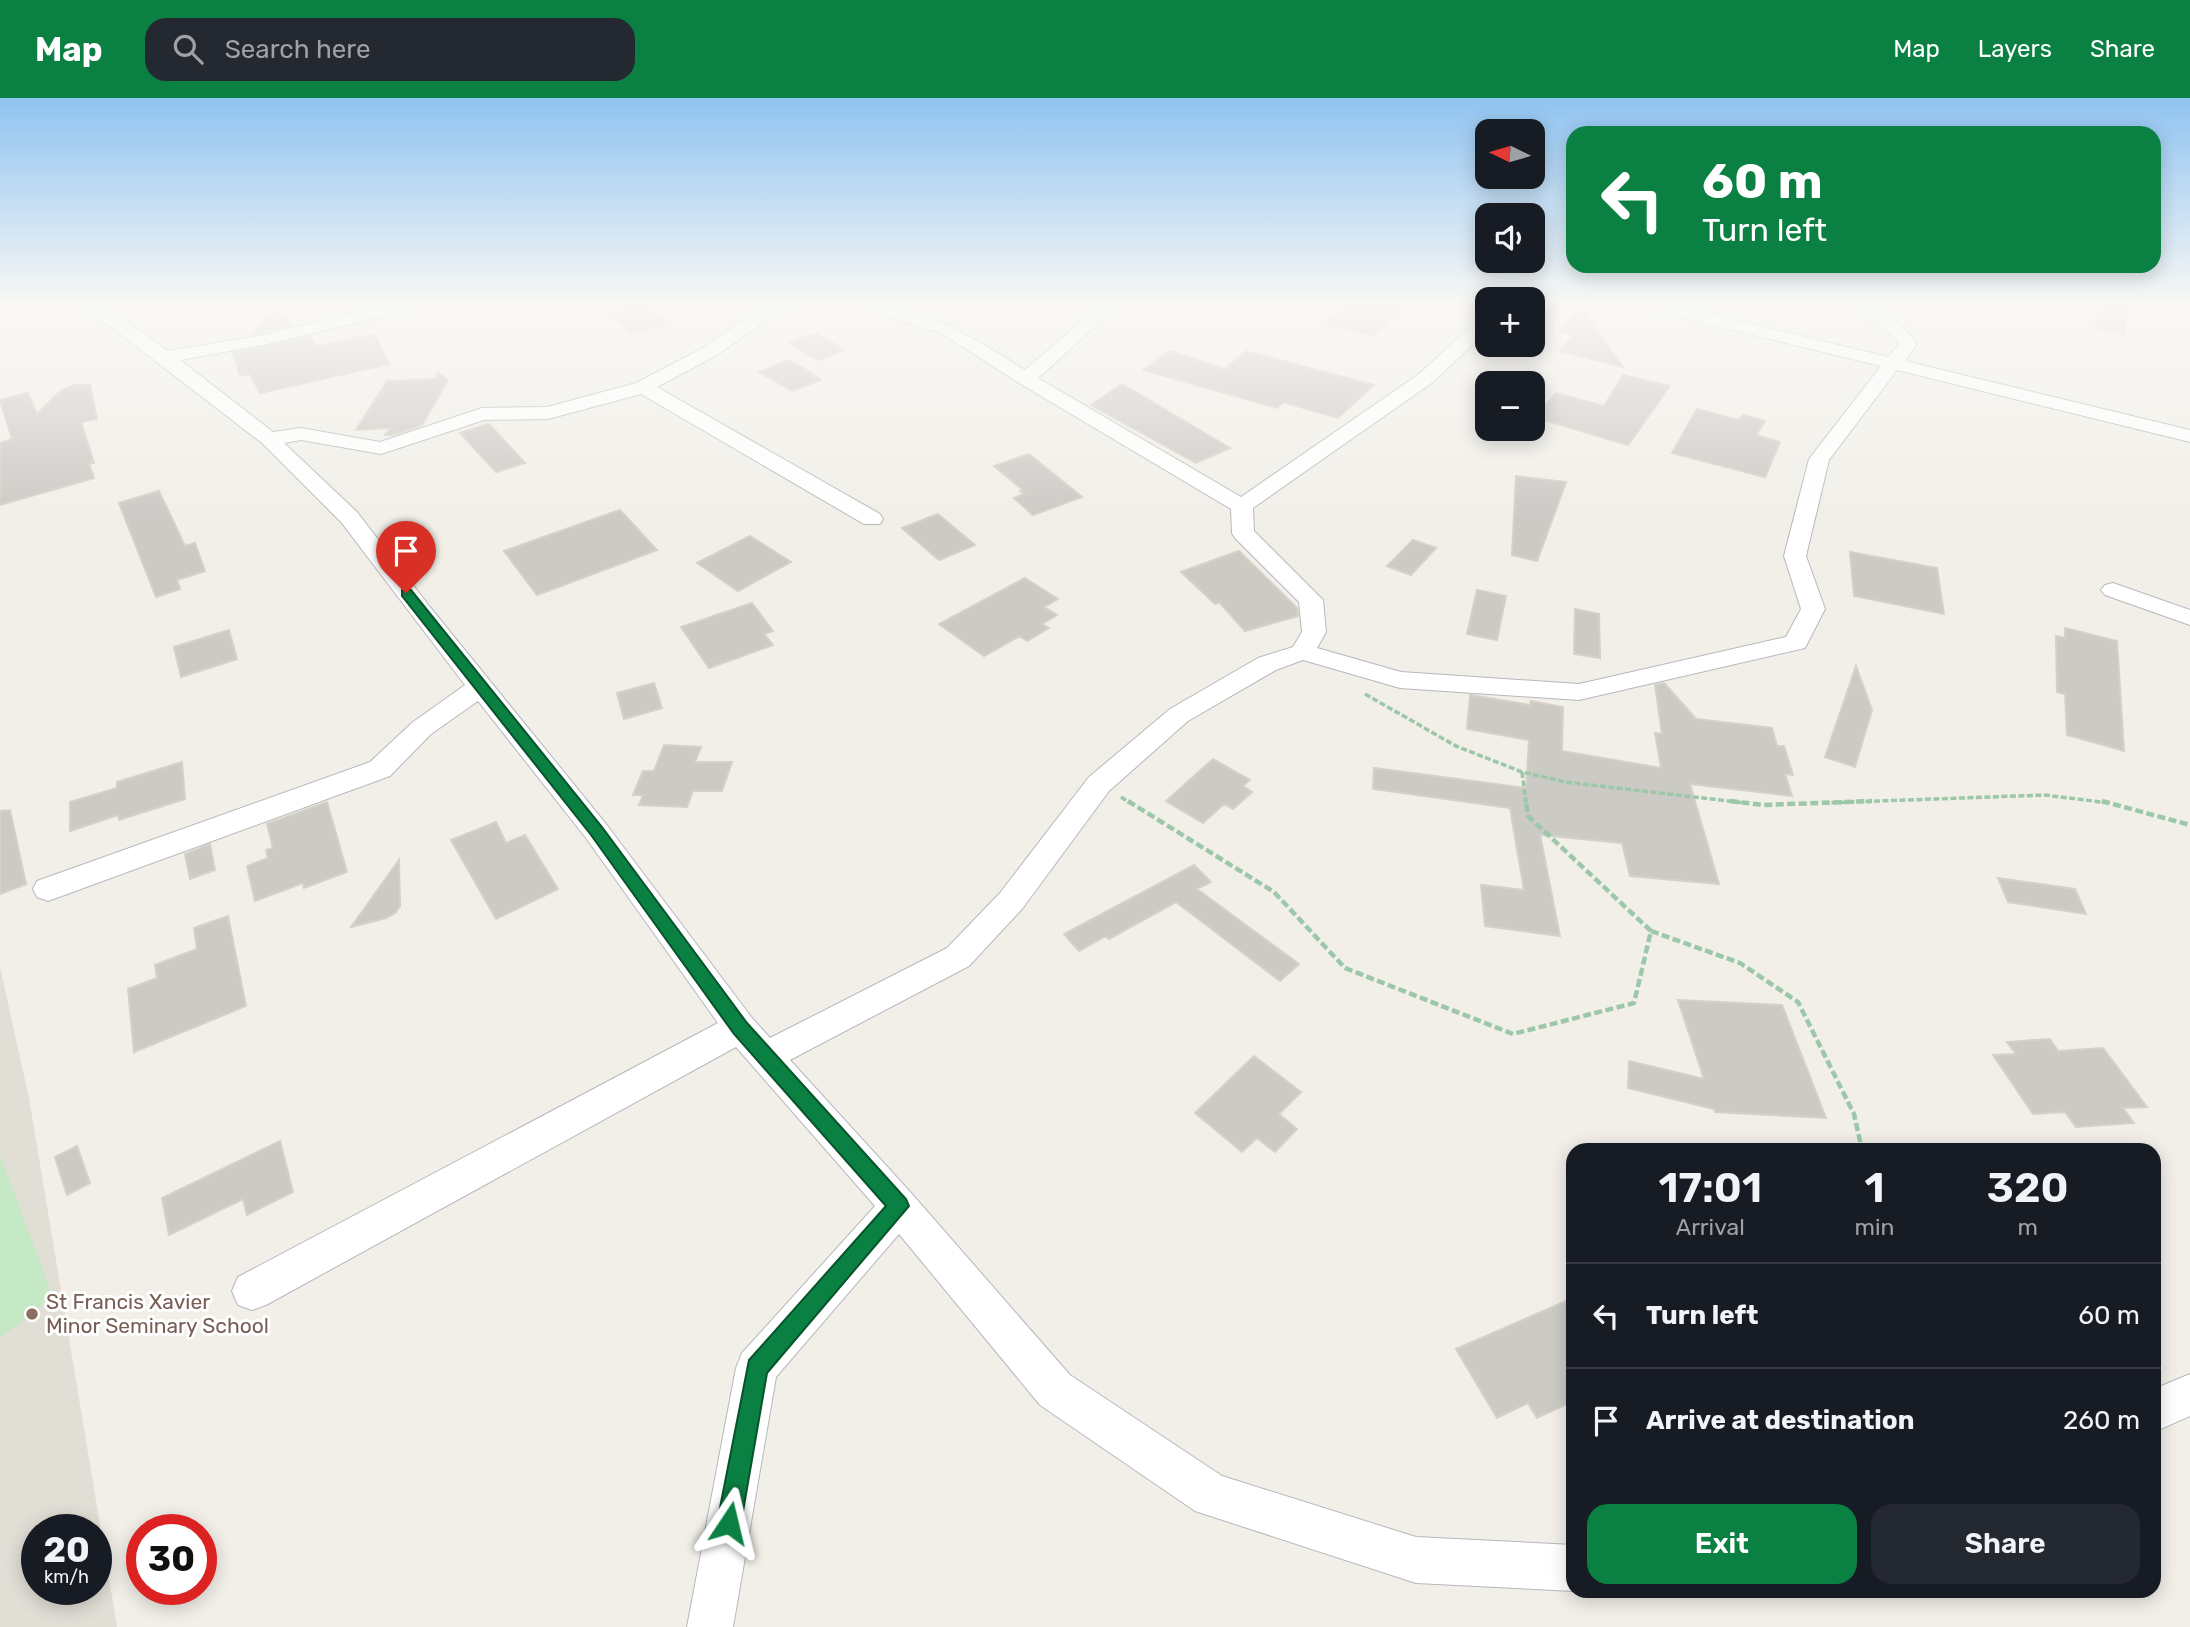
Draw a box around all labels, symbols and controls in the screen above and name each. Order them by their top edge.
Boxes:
search box [145,18,635,81]
text: Map [35,30,103,69]
icon: search [169,30,207,68]
text: Search here [225,34,370,65]
text: Map [1893,35,1940,63]
text: Layers [1978,35,2052,63]
text: Share [2090,35,2155,63]
north arrow [1475,119,1545,189]
map controls [1475,119,1545,441]
text: 60 m [1702,152,1823,210]
icon: left [1587,154,1678,245]
button: sound [1475,203,1545,273]
text: Turn left [1702,211,1827,249]
button: + [1475,287,1545,357]
button: − [1475,371,1545,441]
pin [376,521,436,593]
icon: arrive [387,532,425,570]
text: 17:01 [1658,1163,1762,1213]
text: 1 [1864,1163,1885,1213]
text: 320 [1987,1163,2069,1213]
text: Arrival [1676,1213,1745,1241]
text: min [1854,1213,1894,1241]
text: m [2017,1213,2038,1241]
place label: St Francis Xavier Minor Seminary School [46,1289,269,1338]
icon: left [1587,1297,1625,1335]
text: Turn left [1646,1300,1758,1331]
text: 60 m [2078,1300,2140,1331]
marker: St Francis Xavier Minor Seminary School [24,1306,40,1322]
icon: arrive [1587,1402,1625,1440]
text: Arrive at destination [1646,1405,1914,1436]
text: 260 m [2063,1405,2140,1436]
position arrow [692,1486,766,1560]
button: Exit [1587,1504,1857,1584]
button: Share [1871,1504,2140,1584]
speed limit sign: 30 [126,1514,217,1605]
text: 20 [43,1529,90,1571]
text: km/h [44,1566,89,1588]

